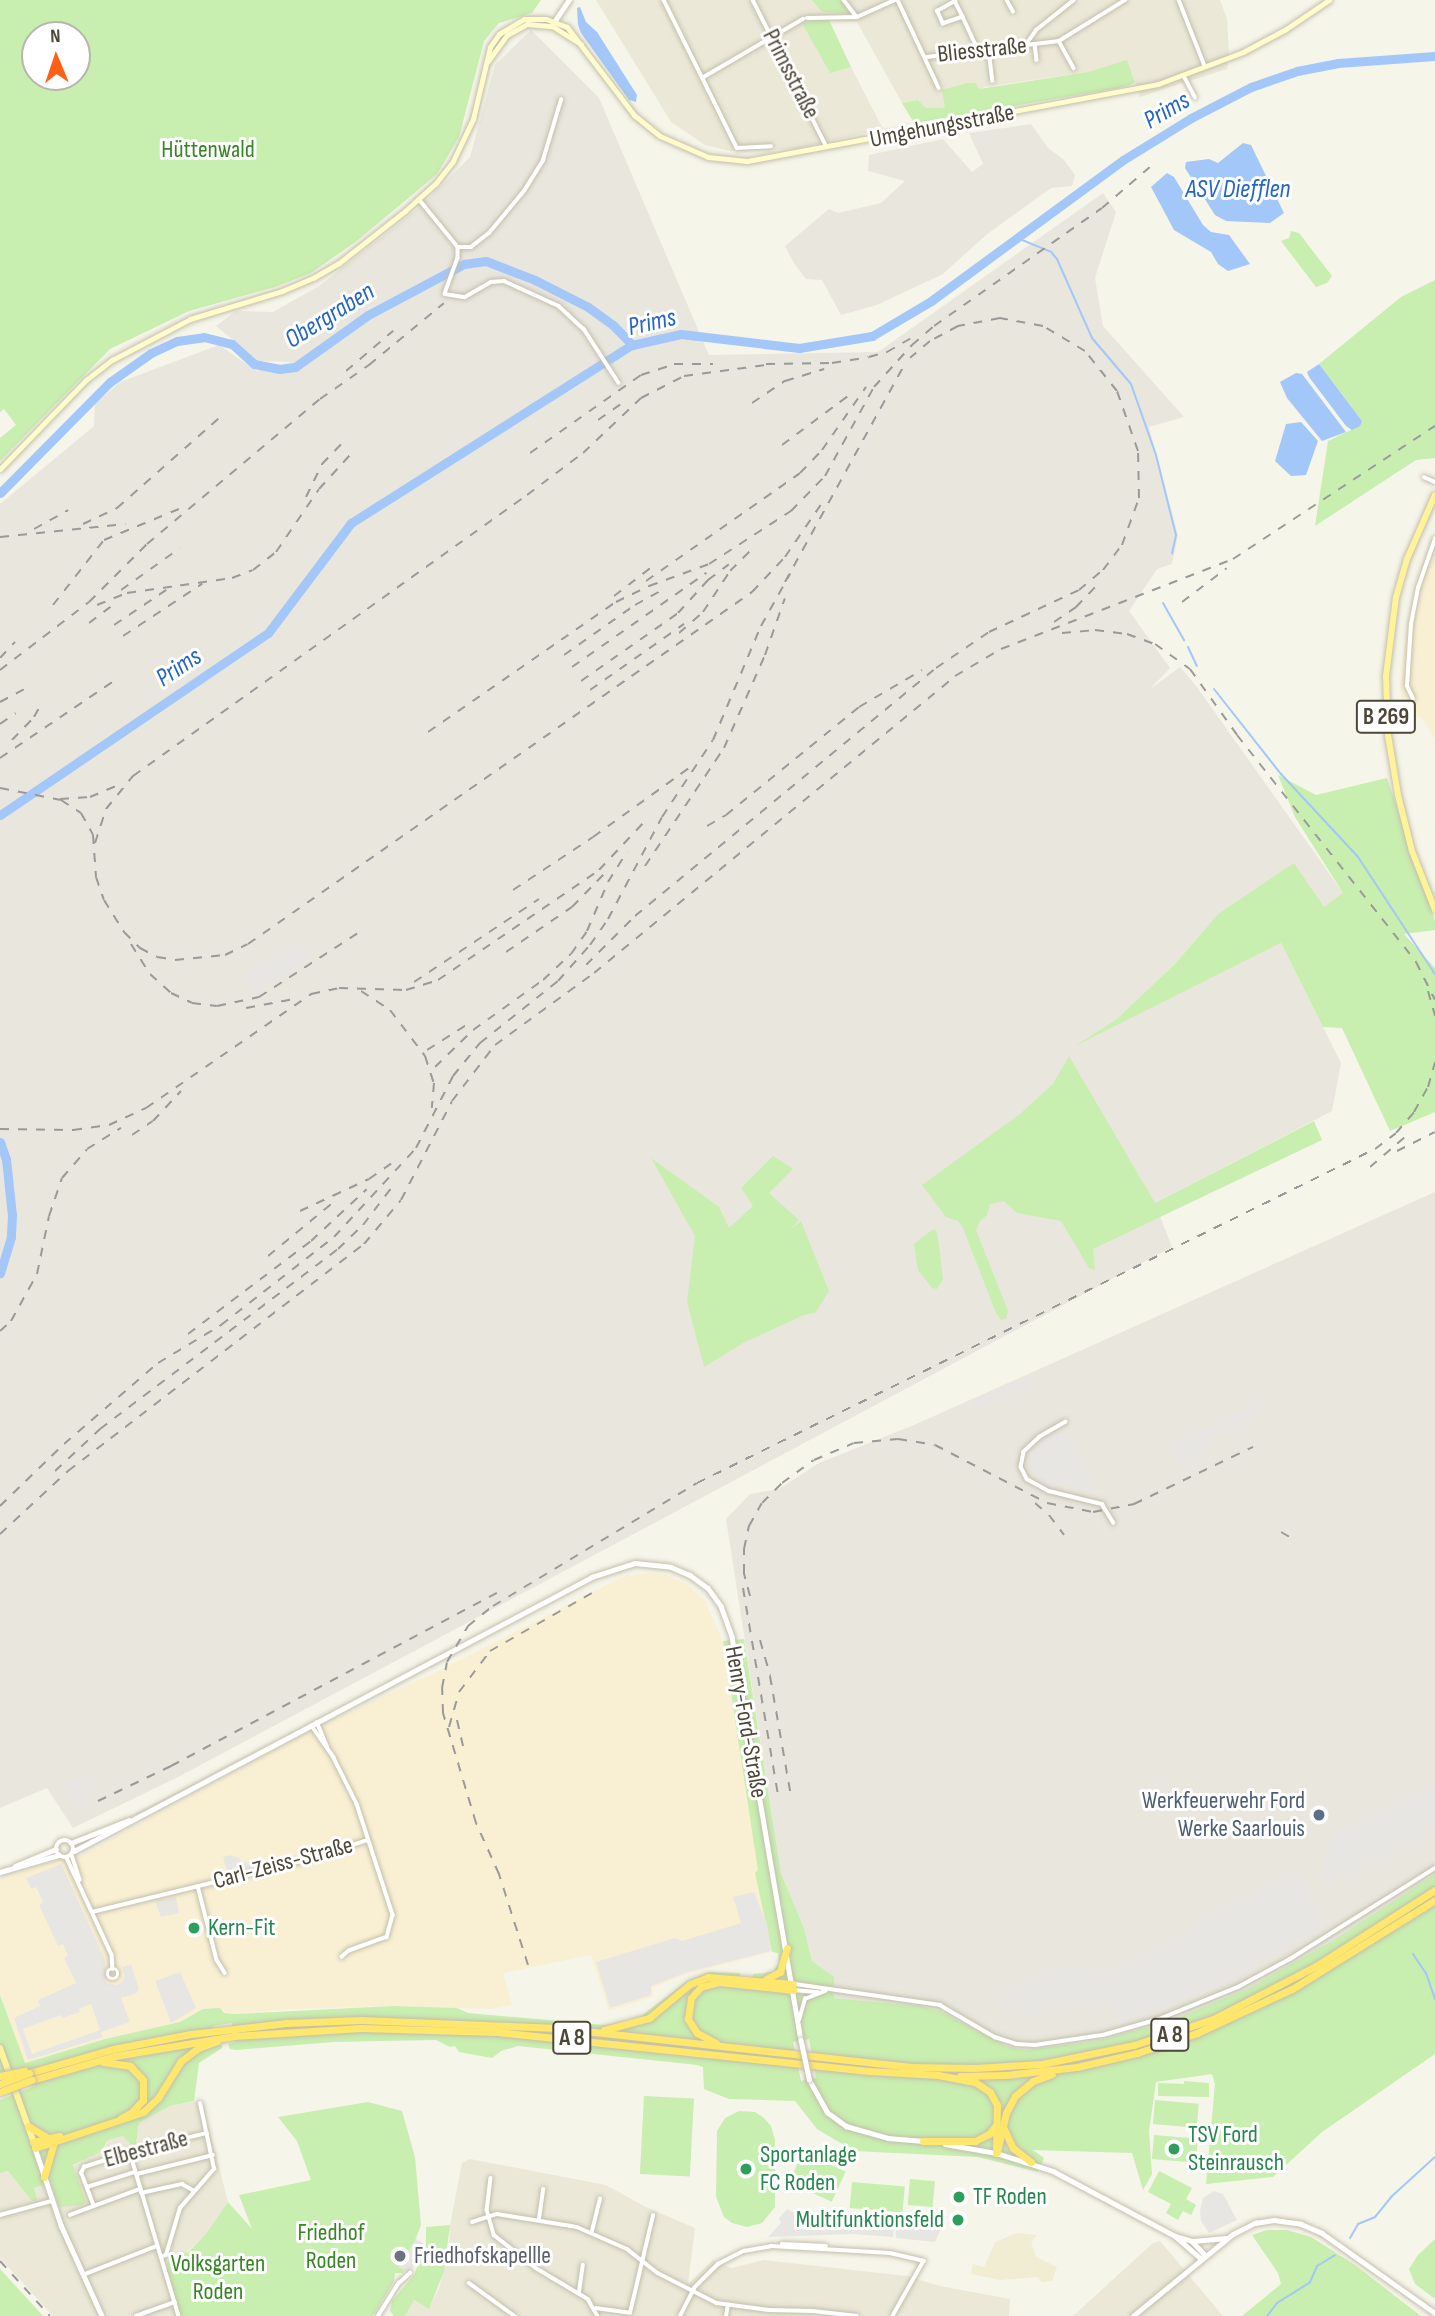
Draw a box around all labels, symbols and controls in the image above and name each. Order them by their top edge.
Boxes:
north arrow [21,21,91,91]
street label: Primsstraße [756,24,826,124]
text: N [50,25,61,48]
street label: Bliesstraße [936,31,1028,69]
water label: Prims [1138,85,1196,137]
street label: Umgehungsstraße [867,98,1017,154]
park label: Hüttenwald [161,136,255,164]
water label: ASV Diefflen [1185,174,1291,206]
water label: Obergraben [279,276,381,356]
water label: Prims [625,302,679,344]
water label: Prims [150,642,208,694]
road number: B 269 [1354,698,1418,736]
street label: Henry-Ford-Straße [718,1644,774,1800]
place label: Werkfeuerwehr Ford Werke Saarlouis [1142,1787,1305,1843]
marker: Werkfeuerwehr Ford Werke Saarlouis [1311,1807,1327,1823]
street label: Carl-Zeiss-Straße [210,1831,356,1895]
place label: Kern-Fit [208,1914,275,1942]
marker: Kern-Fit [186,1920,202,1936]
road number: A 8 [1149,2016,1191,2054]
road number: A 8 [551,2019,593,2058]
place label: TSV Ford Steinrausch [1188,2121,1284,2177]
street label: Elbestraße [101,2124,191,2174]
place label: Sportanlage FC Roden [760,2141,857,2197]
marker: TSV Ford Steinrausch [1166,2141,1182,2157]
marker: Sportanlage FC Roden [738,2161,754,2177]
place label: TF Roden [973,2183,1047,2211]
marker: TF Roden [951,2189,967,2205]
place label: Multifunktionsfeld [796,2206,944,2234]
marker: Multifunktionsfeld [950,2212,966,2228]
park label: Friedhof Roden [297,2219,365,2275]
place label: Friedhofskapellle [414,2242,551,2270]
marker: Friedhofskapellle [392,2248,408,2264]
park label: Volksgarten Roden [171,2250,265,2306]

